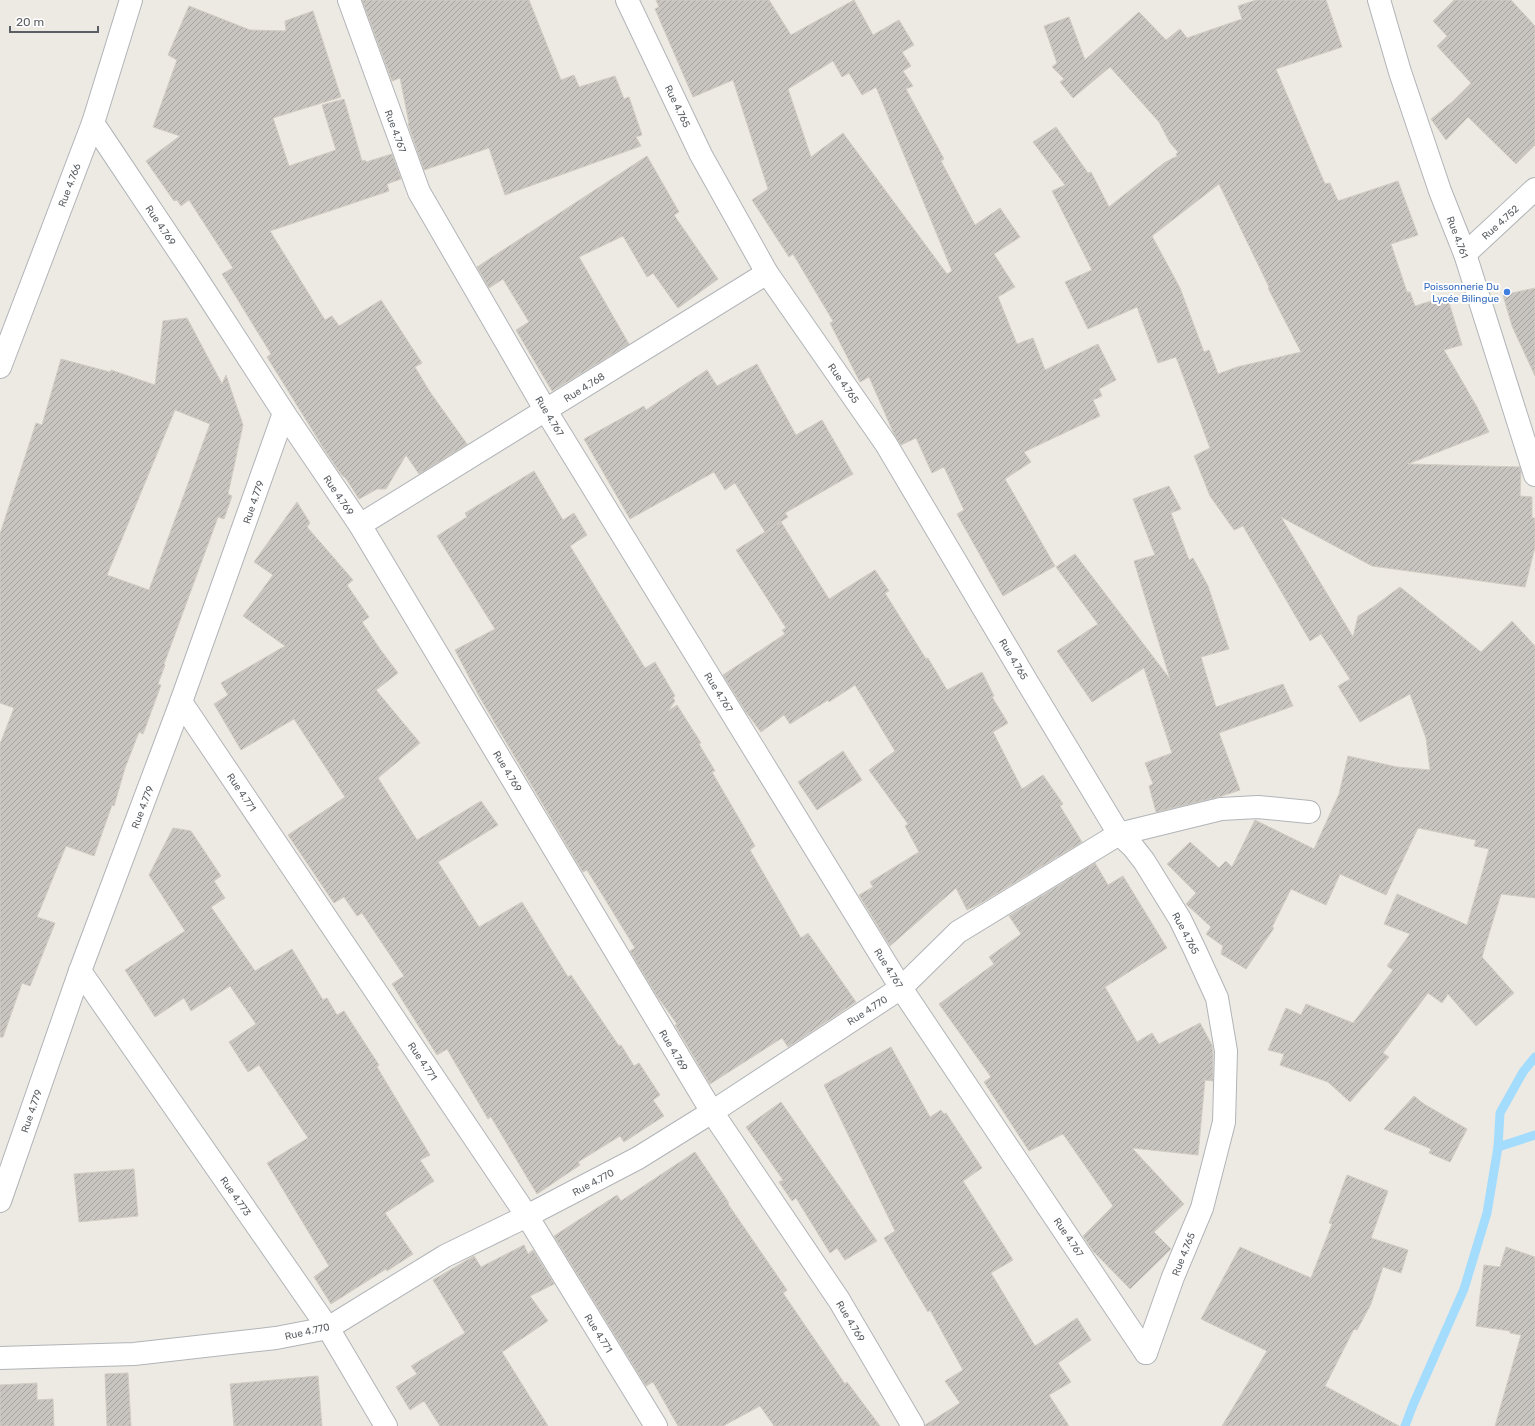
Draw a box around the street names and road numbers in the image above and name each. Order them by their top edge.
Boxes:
street label: Rue 4.765 [662,83,693,130]
street label: Rue 4.767 [382,108,408,154]
street label: Rue 4.766 [56,162,84,209]
street label: Rue 4.769 [142,203,178,248]
street label: Rue 4.752 [1480,203,1522,243]
street label: Rue 4.761 [1444,215,1471,260]
street label: Rue 4.765 [825,361,861,406]
street label: Rue 4.768 [562,371,607,405]
street label: Rue 4.767 [533,394,566,439]
street label: Rue 4.769 [320,473,356,518]
street label: Rue 4.779 [241,479,267,526]
street label: Rue 4.765 [996,637,1030,682]
street label: Rue 4.767 [701,670,735,715]
street label: Rue 4.769 [490,749,524,794]
street label: Rue 4.771 [224,771,258,814]
street label: Rue 4.779 [129,784,157,831]
street label: Rue 4.765 [1169,910,1201,957]
street label: Rue 4.767 [871,946,905,991]
street label: Rue 4.770 [845,993,890,1028]
street label: Rue 4.769 [656,1028,690,1073]
street label: Rue 4.771 [405,1040,439,1083]
street label: Rue 4.779 [19,1088,45,1135]
street label: Rue 4.770 [571,1167,616,1199]
street label: Rue 4.773 [217,1175,253,1219]
street label: Rue 4.767 [1051,1216,1086,1259]
street label: Rue 4.765 [1170,1231,1198,1278]
street label: Rue 4.769 [833,1299,867,1344]
street label: Rue 4.771 [582,1312,615,1355]
street label: Rue 4.770 [284,1321,331,1343]

